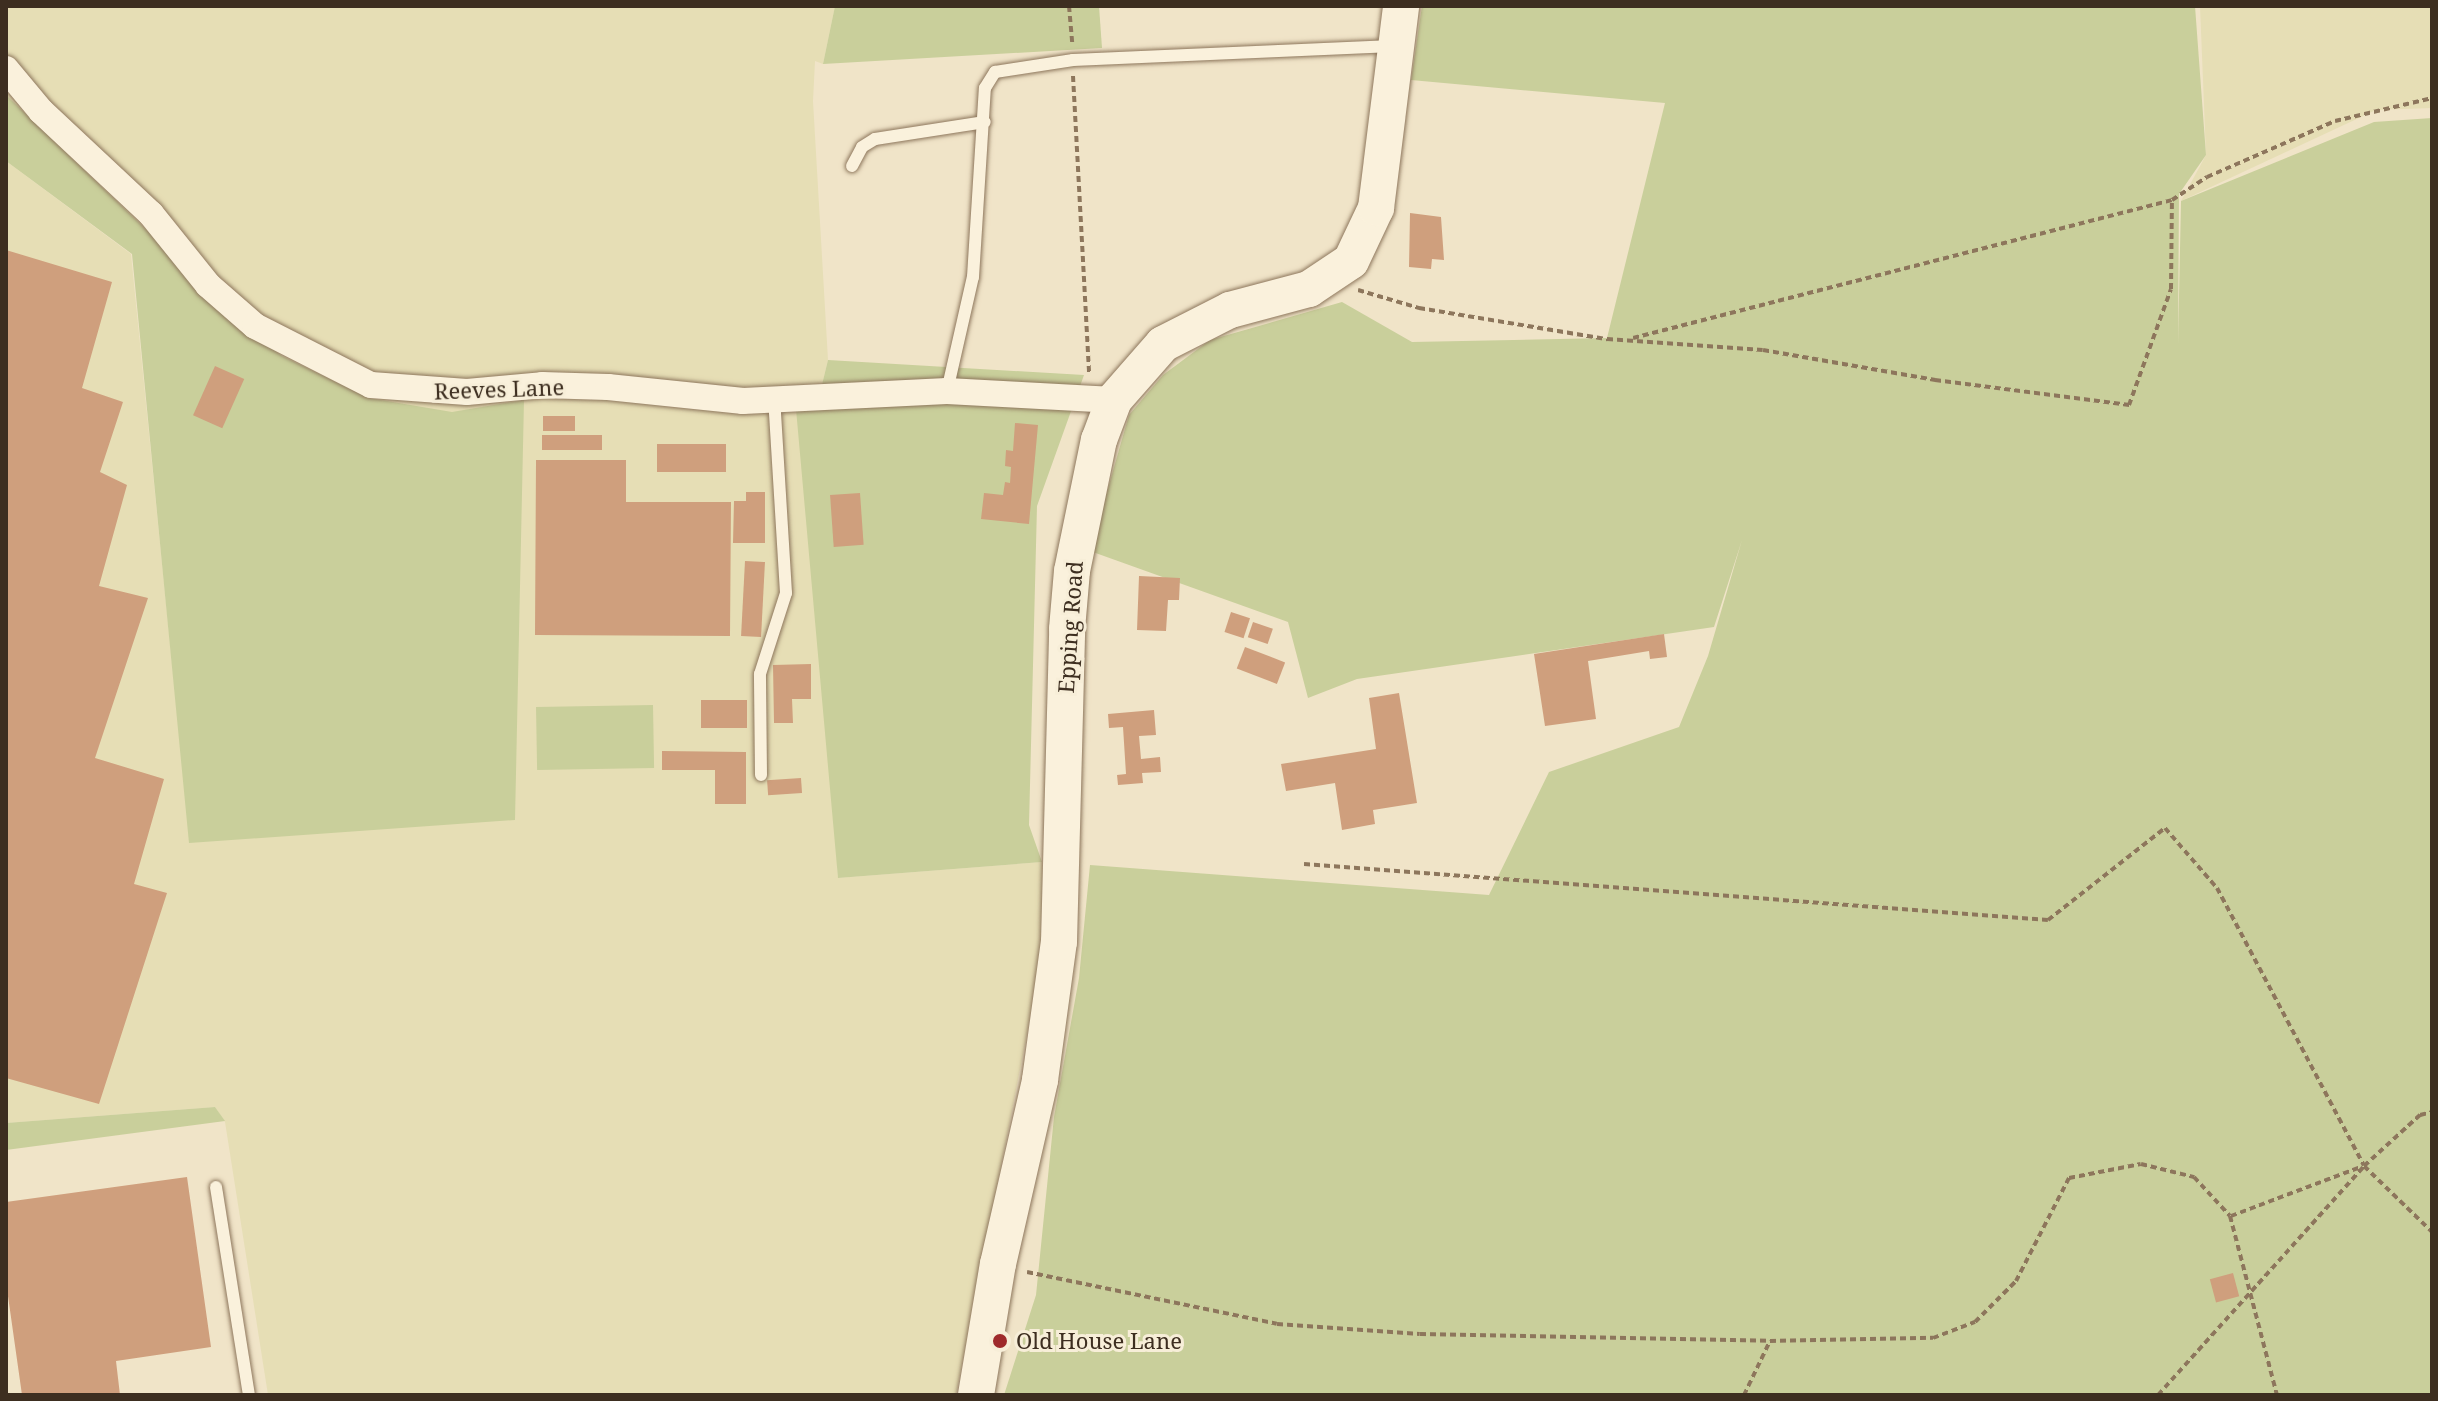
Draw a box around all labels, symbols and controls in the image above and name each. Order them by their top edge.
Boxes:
street label: Reeves Lane [433,374,565,404]
street label: Epping Road [1052,560,1088,694]
place label: Old House Lane [1016,1328,1182,1354]
marker: Old House Lane [991,1332,1009,1350]

